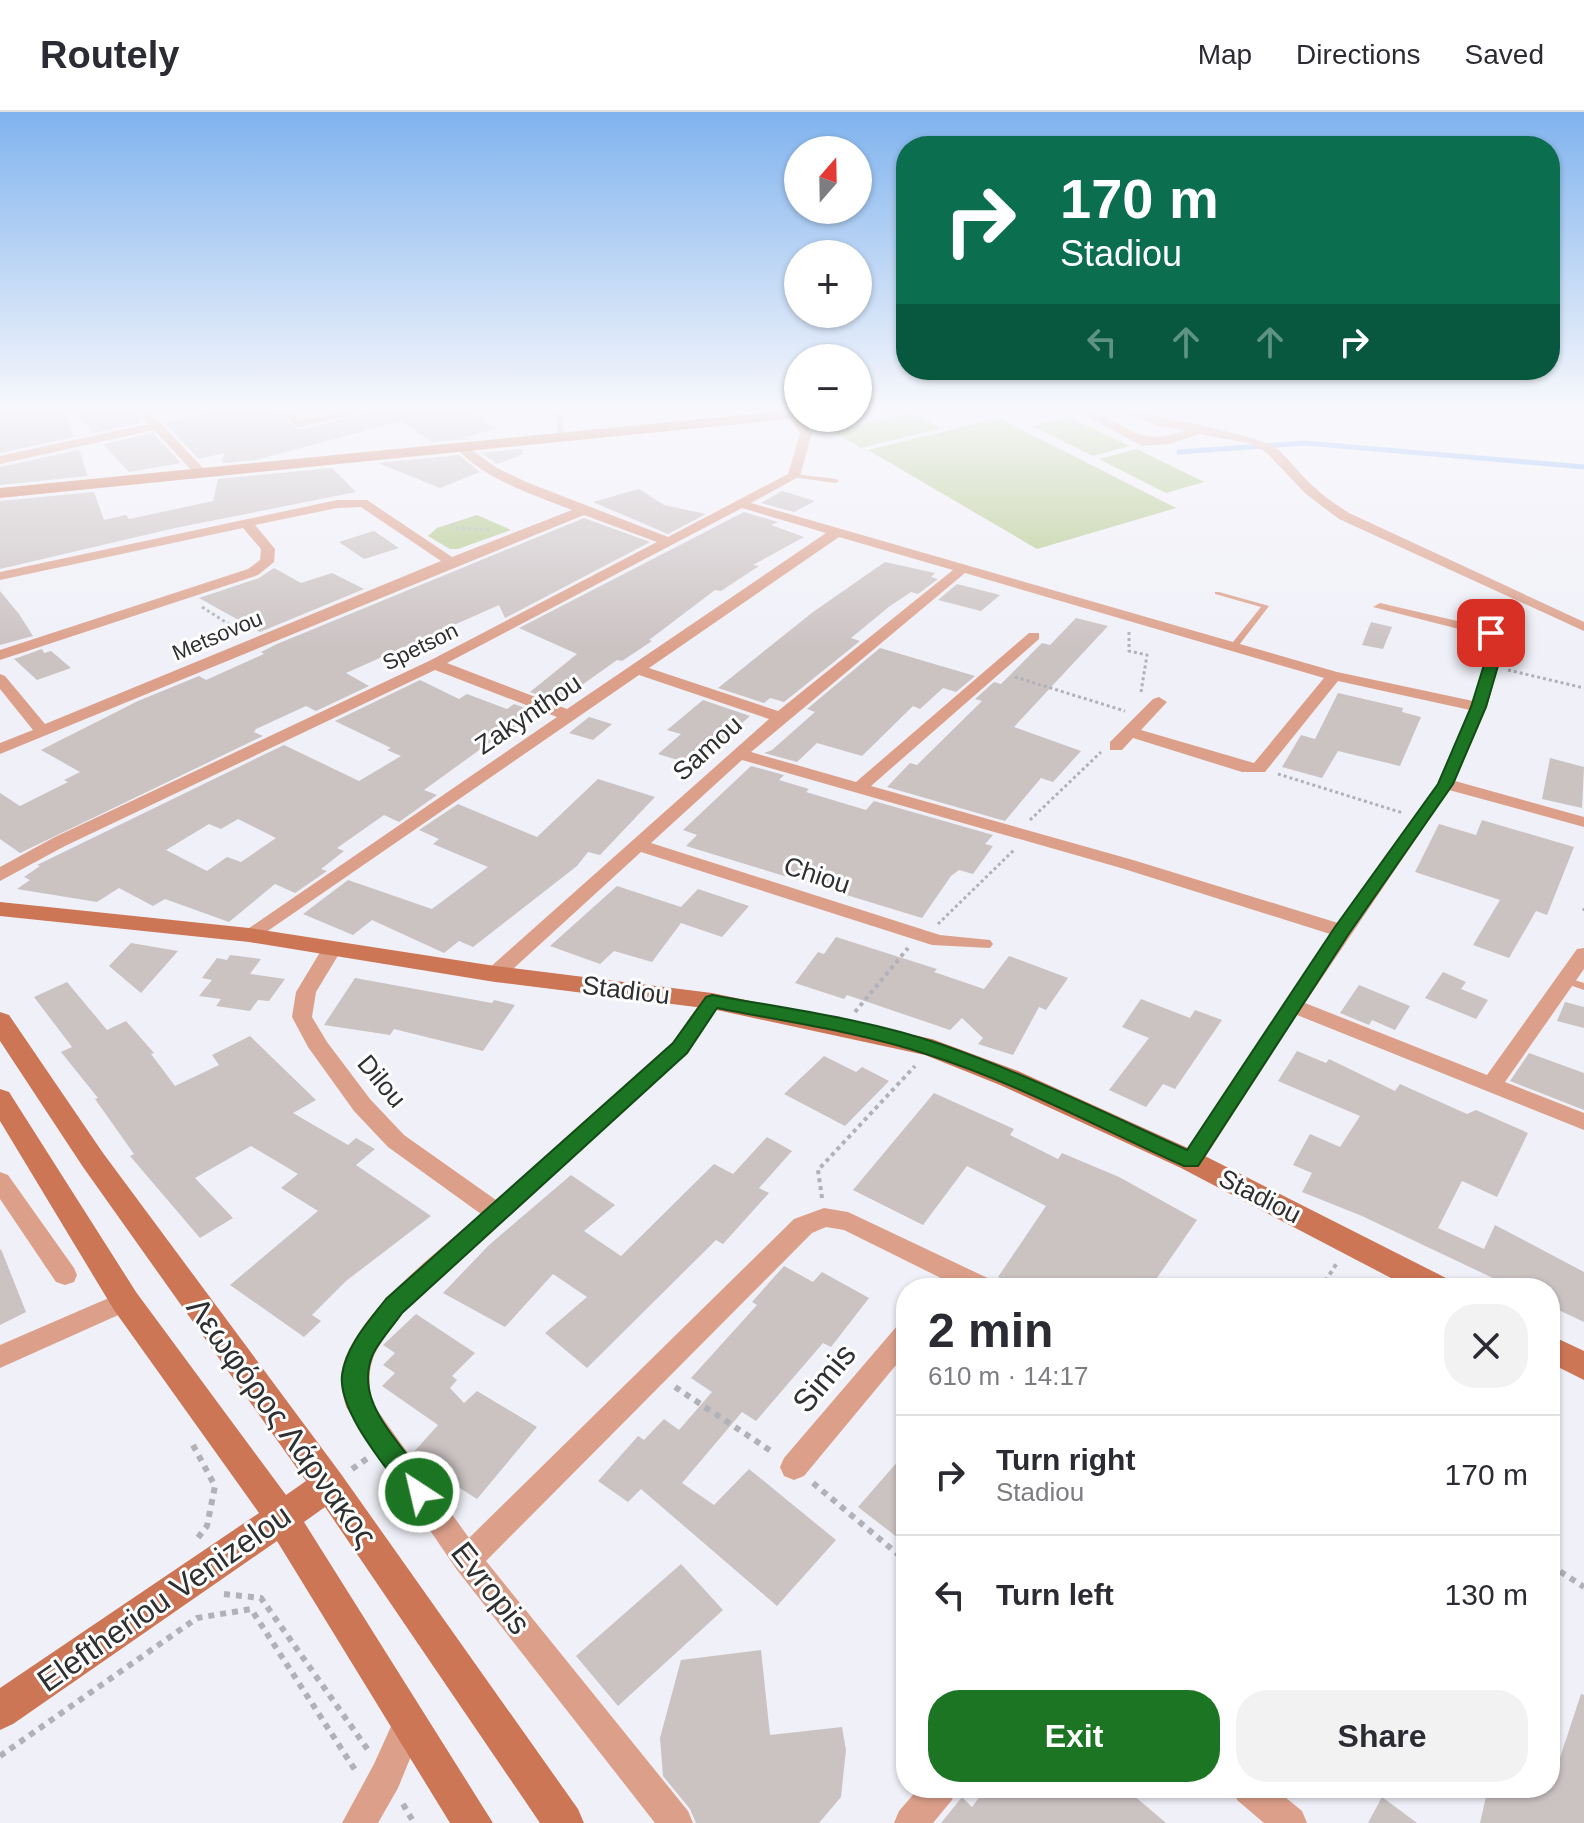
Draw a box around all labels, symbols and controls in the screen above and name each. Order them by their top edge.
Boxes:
text: Routely [40,34,179,76]
text: Map [1198,39,1252,70]
text: Directions [1296,39,1421,70]
text: Saved [1465,39,1544,70]
north arrow [784,136,872,224]
map controls [784,136,872,432]
text: 170 m [1060,167,1219,230]
icon: right [928,168,1032,272]
text: Stadiou [1060,233,1182,274]
button: + [784,240,872,328]
icon: left [1080,320,1124,364]
icon: ahead [1164,320,1208,364]
icon: ahead [1248,320,1292,364]
icon: right [1332,320,1376,364]
button: − [784,344,872,432]
pin [1457,599,1525,667]
street label: Metsovou [168,605,266,666]
icon: arrive [1469,611,1513,655]
street label: Spetson [378,618,462,675]
street label: Zakynthou [469,668,587,760]
street label: Samou [666,709,748,787]
street label: Chiou [780,850,854,900]
street label: Stadiou [580,970,672,1010]
street label: Dilou [351,1049,413,1113]
street label: Stadiou [1214,1163,1306,1229]
street label: Λεωφόρος Λάρνακος [180,1290,384,1554]
text: 2 min [928,1304,1053,1357]
button: close [1444,1304,1528,1388]
street label: Simis [785,1336,863,1420]
text: 610 m · 14:17 [928,1361,1088,1391]
text: Turn right [996,1443,1135,1476]
position arrow [377,1450,461,1534]
icon: right [928,1453,972,1497]
text: 170 m [1445,1458,1528,1491]
text: Stadiou [996,1477,1084,1507]
street label: Eleftheriou Venizelou [31,1497,297,1699]
street label: Evropis [444,1535,538,1641]
icon: left [928,1573,972,1617]
text: Turn left [996,1578,1114,1611]
text: 130 m [1445,1578,1528,1611]
button: Exit [928,1690,1220,1782]
button: Share [1236,1690,1528,1782]

